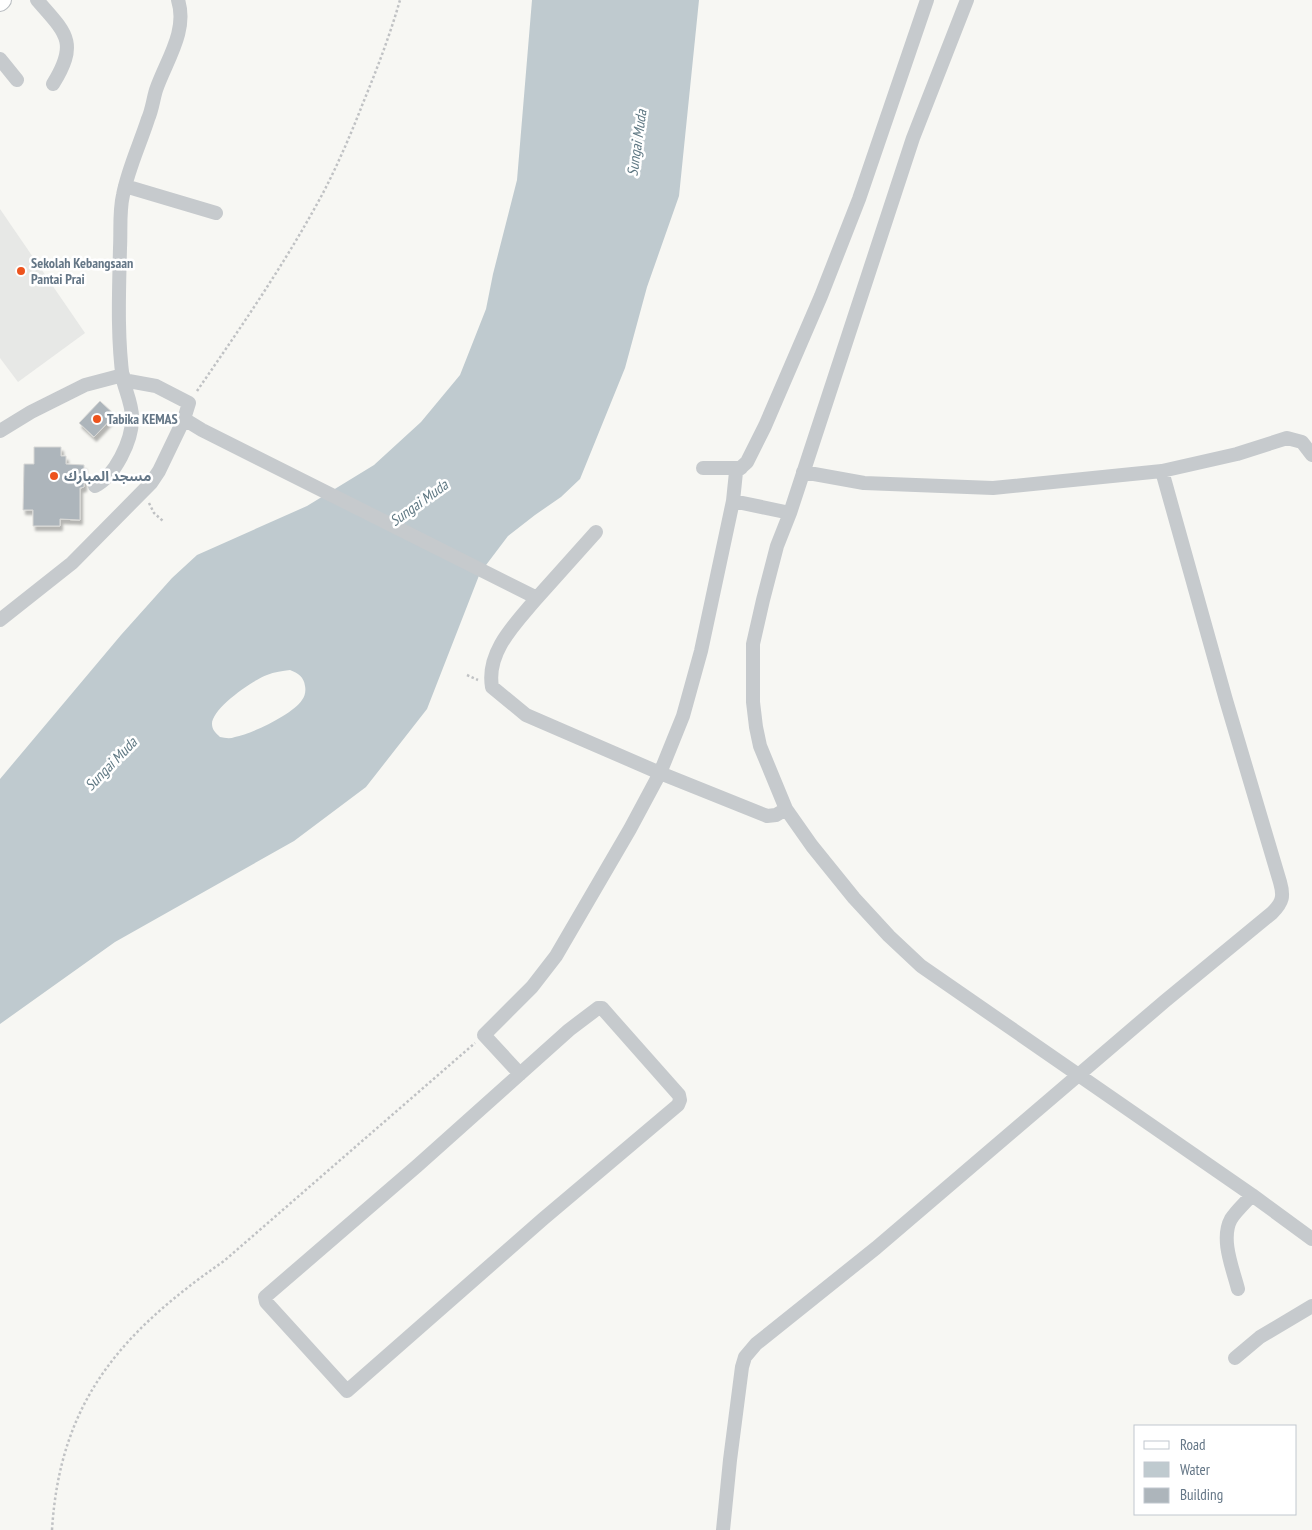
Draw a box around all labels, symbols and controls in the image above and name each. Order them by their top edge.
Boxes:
water label: Sungai Muda [622,107,651,177]
place label: Sekolah Kebangsaan Pantai Prai [31,254,133,288]
marker: Sekolah Kebangsaan Pantai Prai [15,265,27,277]
place label: Tabika KEMAS [107,410,178,428]
marker: Tabika KEMAS [91,413,103,425]
place label: مسجد المبارك [64,467,151,485]
marker: مسجد المبارك [48,470,60,482]
water label: Sungai Muda [386,475,452,530]
water label: Sungai Muda [81,732,141,794]
legend [1134,1425,1297,1515]
text: Road [1180,1435,1206,1454]
text: Water [1180,1460,1211,1479]
text: Building [1180,1485,1223,1504]

